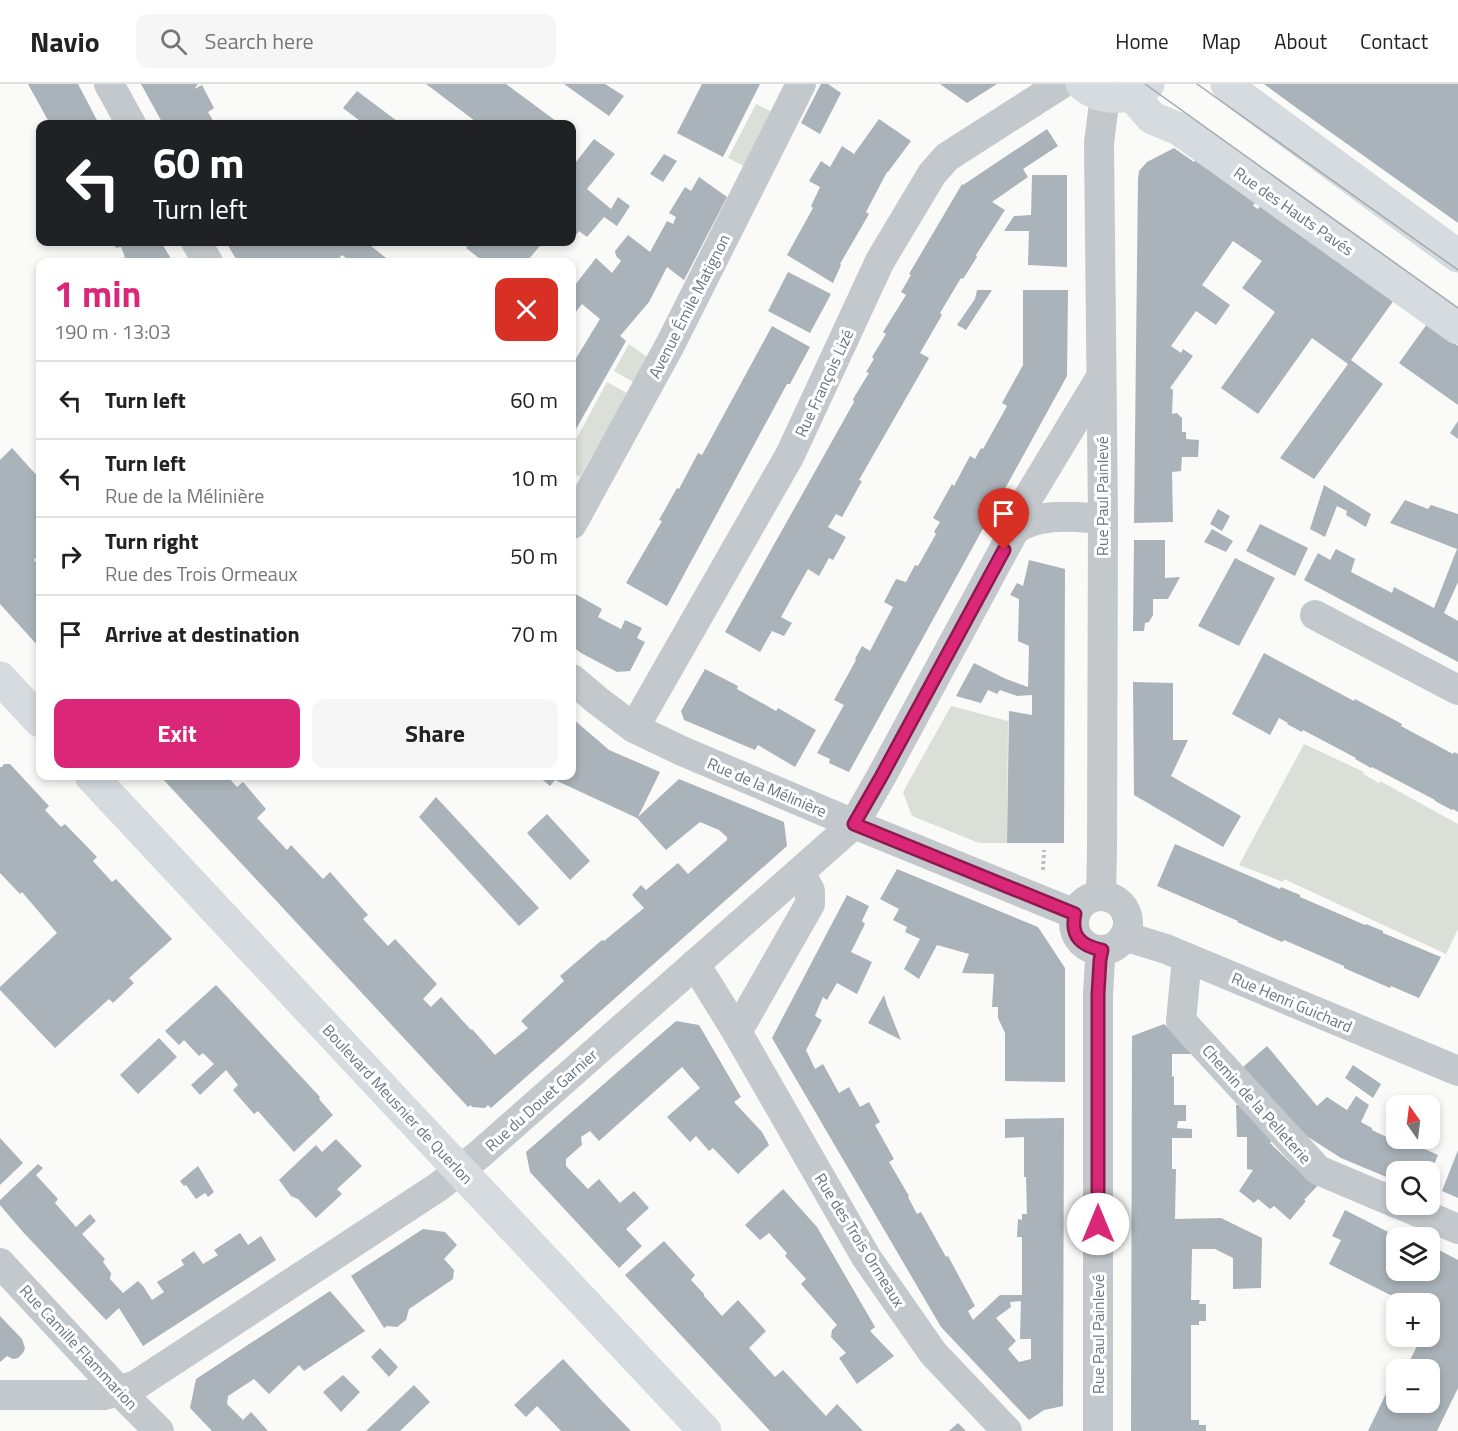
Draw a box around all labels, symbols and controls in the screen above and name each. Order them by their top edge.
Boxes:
search box [136,14,556,68]
text: Navio [30,20,100,63]
text: Search here [205,24,314,58]
icon: search [157,25,190,58]
text: Home [1115,25,1169,57]
text: Map [1202,25,1241,57]
text: About [1274,25,1327,57]
text: Contact [1360,25,1428,57]
text: 60 m [153,130,245,194]
icon: left [54,144,132,222]
street label: Rue des Hauts Pavés [1229,161,1359,261]
text: Turn left [153,188,247,229]
street label: Avenue Émile Matignon [642,230,736,382]
text: 1 min [54,266,141,321]
button: close [495,278,558,341]
text: 190 m · 13:03 [54,316,171,347]
street label: Rue François Lizé [789,325,859,441]
text: Turn left [105,383,186,417]
text: 60 m [510,383,558,417]
icon: left [54,384,87,417]
street label: Rue Paul Painlevé [1090,436,1114,556]
text: Turn left [105,446,186,480]
text: 10 m [510,461,558,495]
icon: left [54,462,87,495]
text: Rue de la Mélinière [105,480,264,511]
pin [978,488,1029,550]
icon: arrive [987,497,1020,530]
text: Turn right [105,524,199,558]
text: 50 m [510,539,558,573]
icon: right [54,540,87,573]
text: Rue des Trois Ormeaux [105,558,298,589]
text: Arrive at destination [105,617,300,651]
text: 70 m [510,617,558,651]
icon: arrive [54,618,87,651]
button: Exit [54,699,300,768]
button: Share [312,699,558,768]
street label: Rue de la Mélinière [704,751,830,823]
street label: Rue Henri Guichard [1228,966,1356,1038]
street label: Boulevard Meusnier de Querlon [317,1018,479,1190]
street label: Chemin de la Pelleterie [1197,1039,1317,1169]
street label: Rue du Douet Garnier [479,1043,603,1157]
north arrow [1386,1095,1440,1149]
map controls [1386,1095,1440,1413]
button: search [1386,1161,1440,1215]
street label: Rue des Trois Ormeaux [809,1168,911,1312]
position arrow [1066,1192,1130,1256]
button: layers [1386,1227,1440,1281]
street label: Rue Paul Painlevé [1086,1274,1110,1394]
street label: Rue Camille Flammarion [14,1279,144,1415]
button: + [1386,1293,1440,1347]
button: − [1386,1359,1440,1413]

